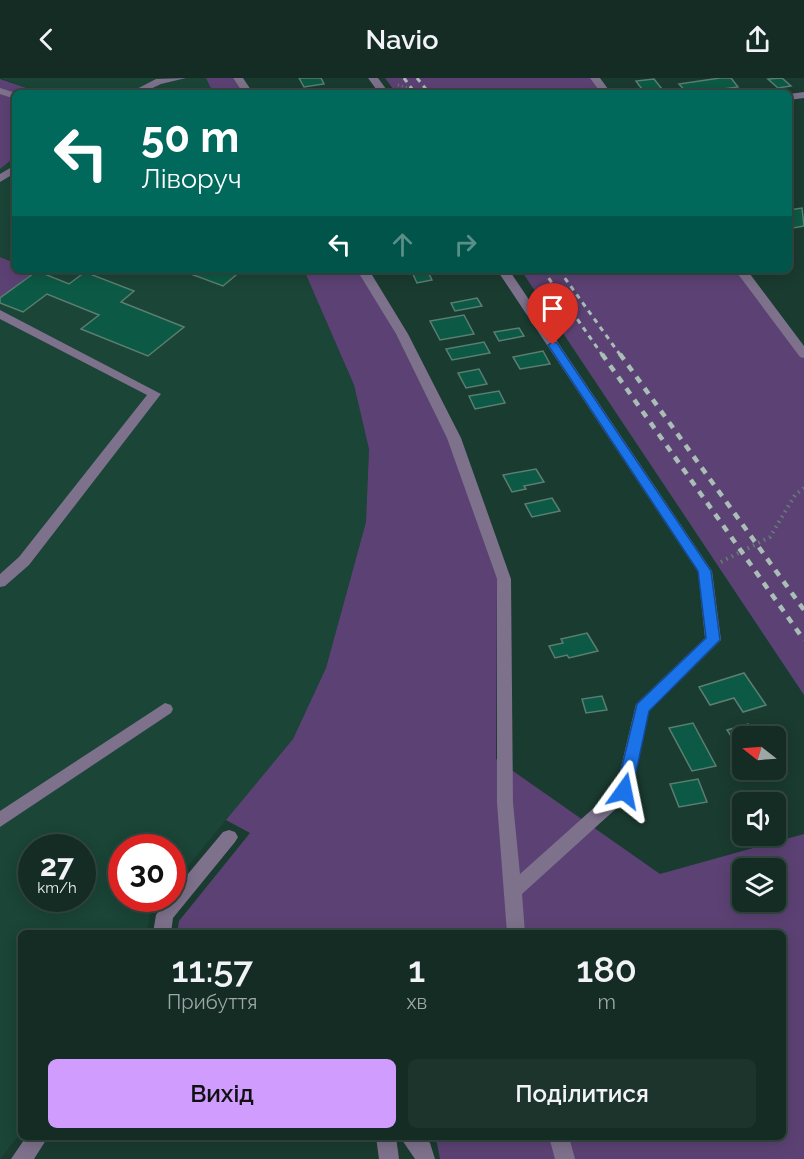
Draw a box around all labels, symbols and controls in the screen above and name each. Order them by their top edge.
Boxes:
icon: back [30,23,63,56]
icon: share [741,23,774,56]
text: Navio [366,24,438,55]
text: 50 m [141,113,239,162]
icon: left [42,114,120,192]
text: Ліворуч [141,163,242,194]
icon: left [323,228,356,261]
icon: ahead [386,228,419,261]
icon: right [449,228,482,261]
pin [527,283,578,345]
icon: arrive [536,292,569,325]
north arrow [732,726,786,780]
map controls [732,726,786,912]
position arrow [592,759,656,823]
button: sound [732,792,786,846]
speed limit sign: 30 [108,834,186,912]
text: 27 [40,848,74,883]
button: layers [732,858,786,912]
text: km/h [37,879,77,897]
text: 11:57 [171,948,253,990]
text: 1 [408,948,425,990]
text: 180 [576,948,637,990]
text: Прибуття [167,990,257,1014]
text: хв [406,990,427,1014]
text: m [597,990,616,1014]
button: Вихід [48,1059,396,1128]
button: Поділитися [408,1059,756,1128]

